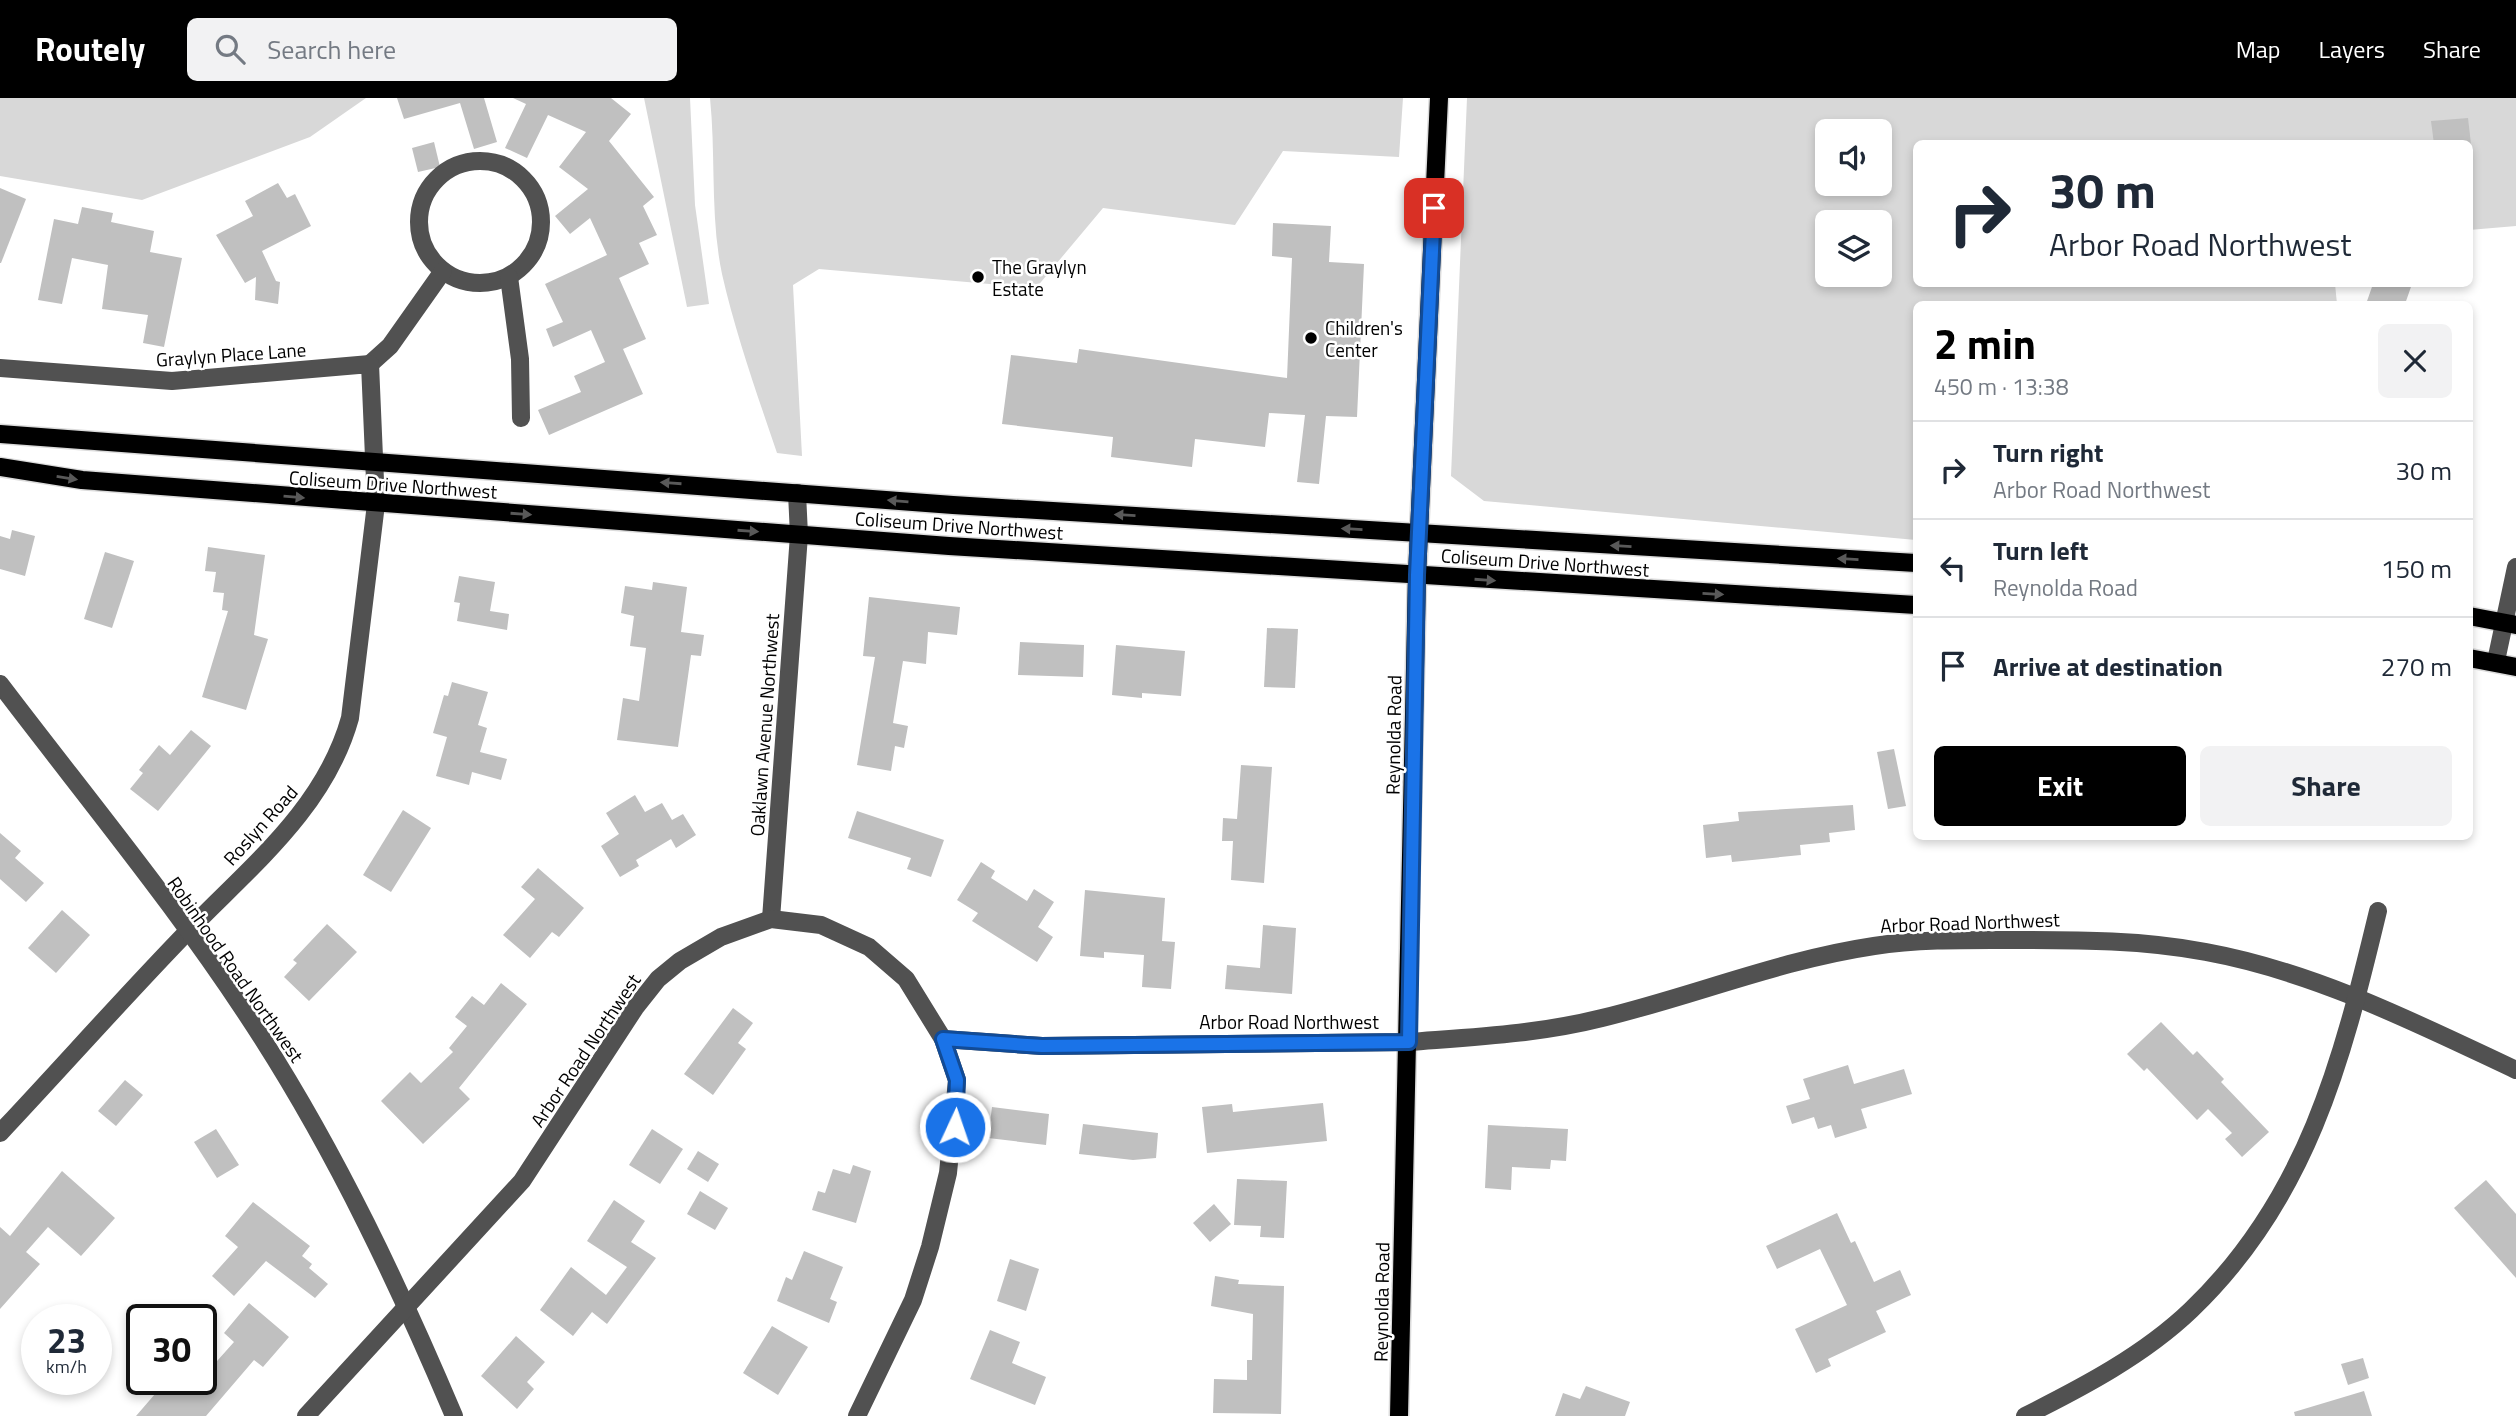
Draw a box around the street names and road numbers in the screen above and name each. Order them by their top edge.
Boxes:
street label: Graylyn Place Lane [155,334,307,374]
street label: Coliseum Drive Northwest [288,462,498,506]
street label: Coliseum Drive Northwest [854,503,1064,547]
street label: Coliseum Drive Northwest [1440,540,1650,584]
street label: Oaklawn Avenue Northwest [742,612,786,837]
street label: Reynolda Road [1377,675,1409,795]
street label: Roslyn Road [216,778,304,872]
street label: Robinhood Road Northwest [161,870,312,1068]
street label: Arbor Road Northwest [1880,904,2061,940]
street label: Arbor Road Northwest [523,967,647,1133]
street label: Arbor Road Northwest [1199,1007,1379,1036]
street label: Reynolda Road [1365,1242,1397,1362]

